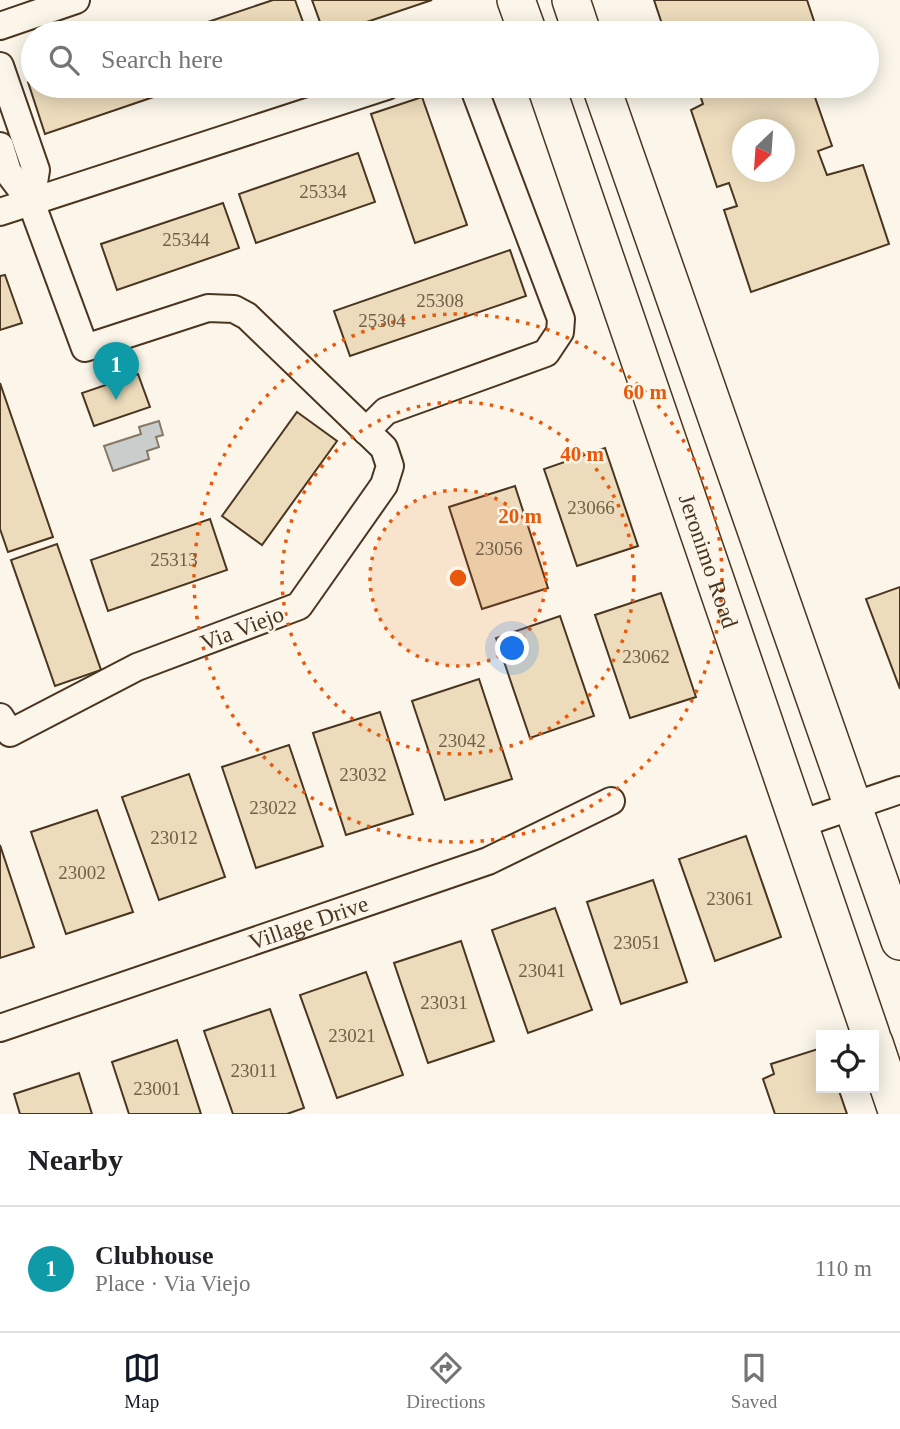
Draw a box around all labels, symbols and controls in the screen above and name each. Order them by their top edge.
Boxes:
search box [21,21,879,98]
icon: search [45,41,83,79]
text: Search here [101,45,223,74]
north arrow [732,119,795,182]
house number: 25334 [299,181,347,202]
house number: 25344 [162,229,210,250]
house number: 25308 [416,290,464,311]
house number: 25304 [358,310,406,331]
pin: 1 [93,342,139,400]
text: 60 m [623,380,667,404]
text: 40 m [560,442,604,466]
street label: Jeronimo Road [674,491,743,632]
house number: 23066 [567,497,615,518]
text: 20 m [498,504,542,528]
house number: 23056 [475,538,523,559]
house number: 25313 [150,549,198,570]
centre of rings [446,566,470,590]
street label: Via Viejo [197,601,287,656]
your location [495,631,529,665]
house number: 23062 [622,646,670,667]
house number: 23042 [438,730,486,751]
house number: 23032 [339,764,387,785]
house number: 23022 [249,797,297,818]
house number: 23012 [150,827,198,848]
house number: 23002 [58,862,106,883]
house number: 23061 [706,888,754,909]
street label: Village Drive [246,891,372,955]
house number: 23051 [613,932,661,953]
house number: 23041 [518,960,566,981]
house number: 23031 [420,992,468,1013]
house number: 23021 [328,1025,376,1046]
map controls [816,1030,879,1093]
button: locate [816,1030,879,1093]
house number: 23011 [231,1060,277,1081]
house number: 23001 [133,1078,181,1099]
text: Nearby [28,1143,123,1176]
text: Clubhouse [95,1241,214,1270]
text: 1 [45,1256,57,1281]
text: 110 m [815,1256,872,1281]
text: Place · Via Viejo [95,1271,250,1296]
tab: Map [123,1349,161,1413]
tab: Directions [406,1349,485,1413]
tab: Saved [731,1349,777,1413]

